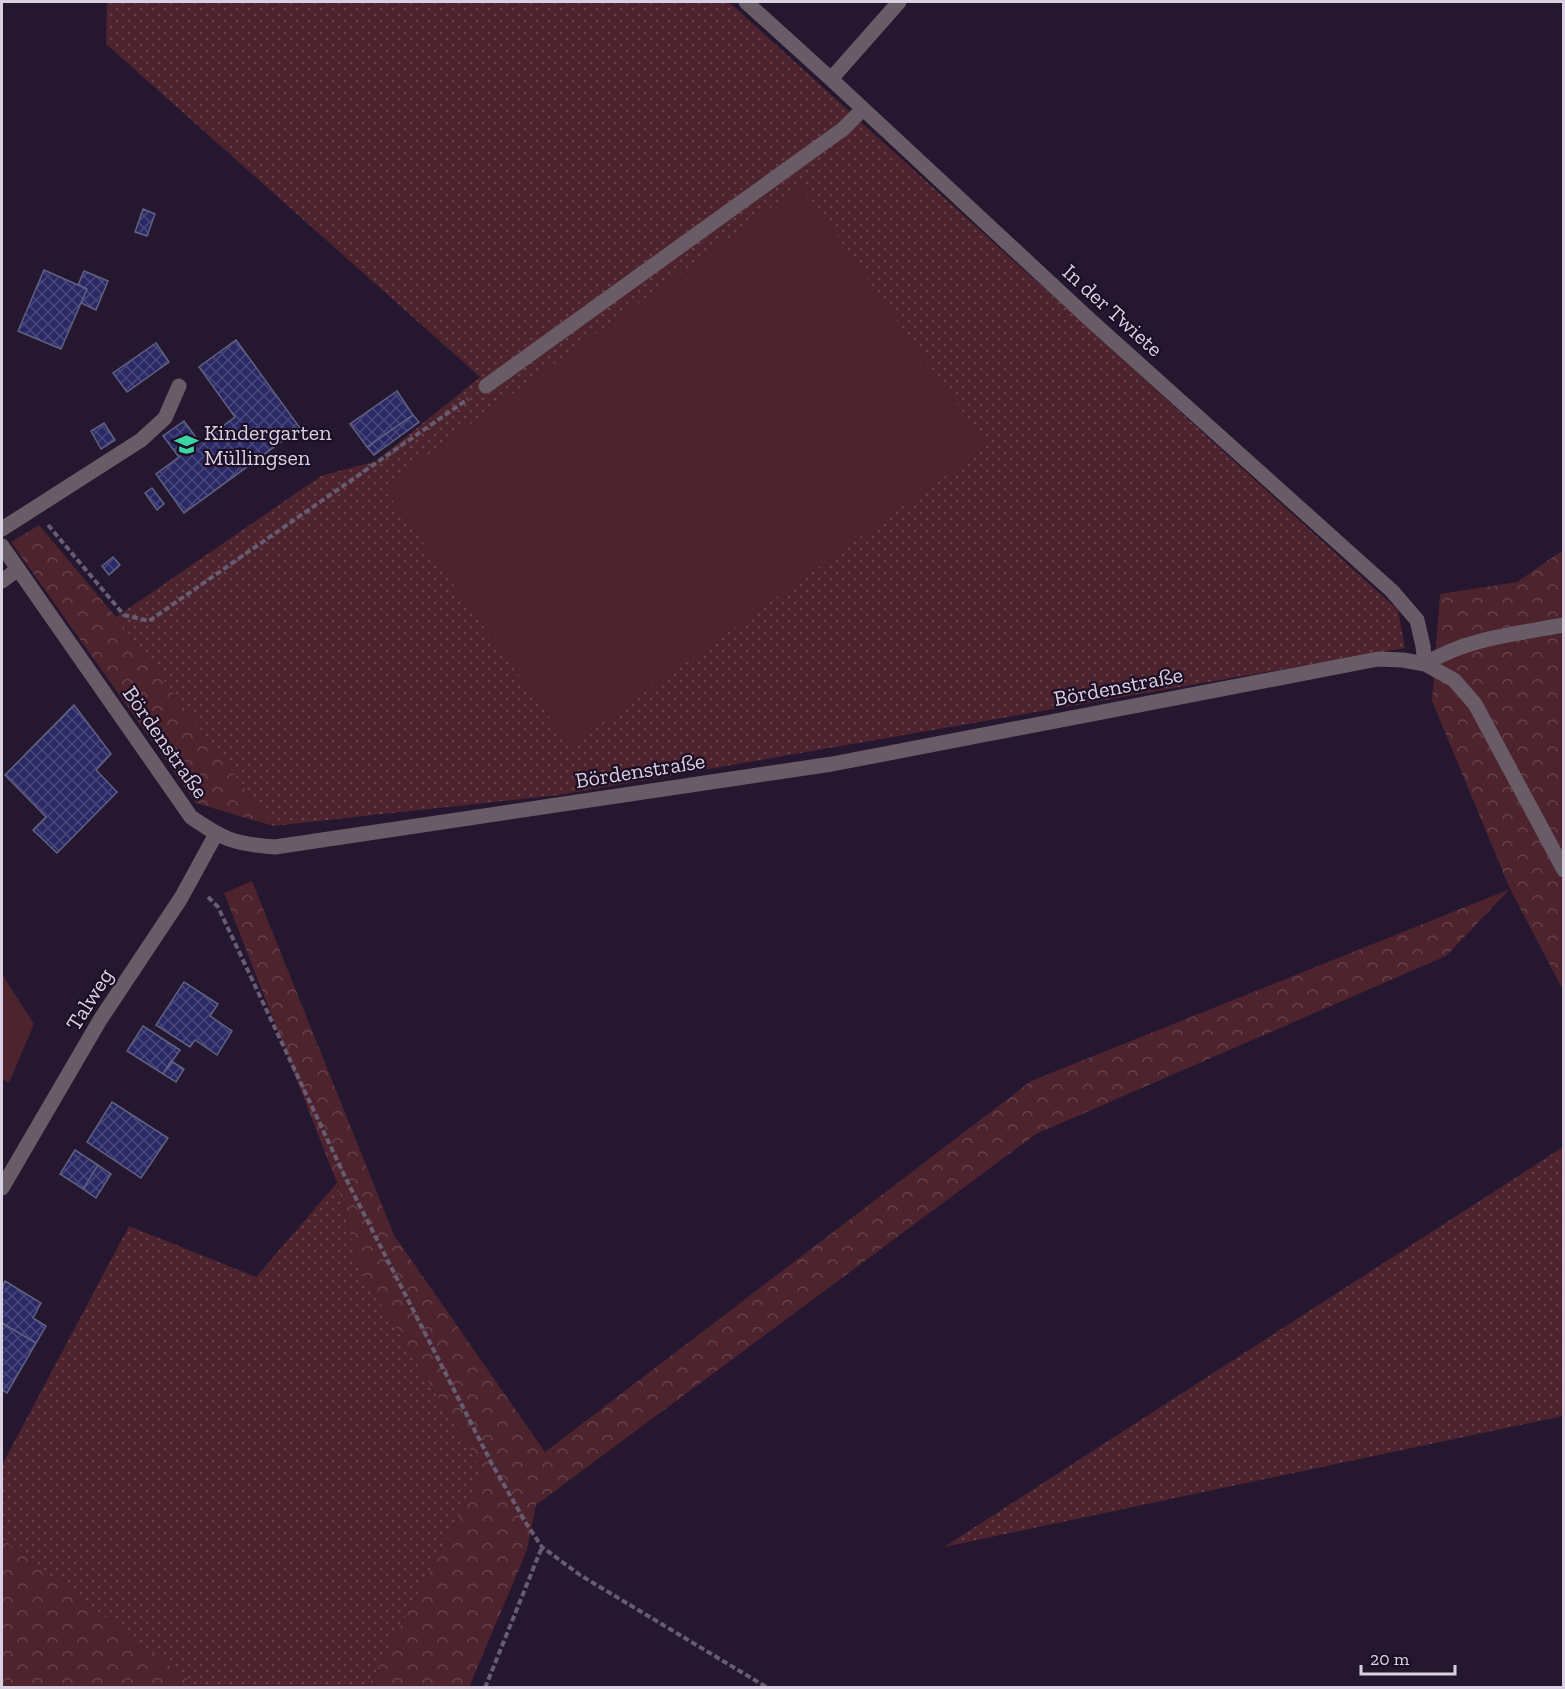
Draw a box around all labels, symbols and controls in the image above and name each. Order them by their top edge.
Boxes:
street label: In der Twiete [1057,258,1168,362]
place label: Kindergarten Müllingsen [204,419,332,471]
school or university icon: Kindergarten Müllingsen [173,432,199,458]
street label: Bördenstraße [1051,661,1185,712]
street label: Bördenstraße [117,681,214,804]
street label: Bördenstraße [573,747,707,794]
street label: Talweg [60,963,119,1035]
scale bar [1361,1638,1456,1676]
text: 20 m [1370,1648,1410,1670]

